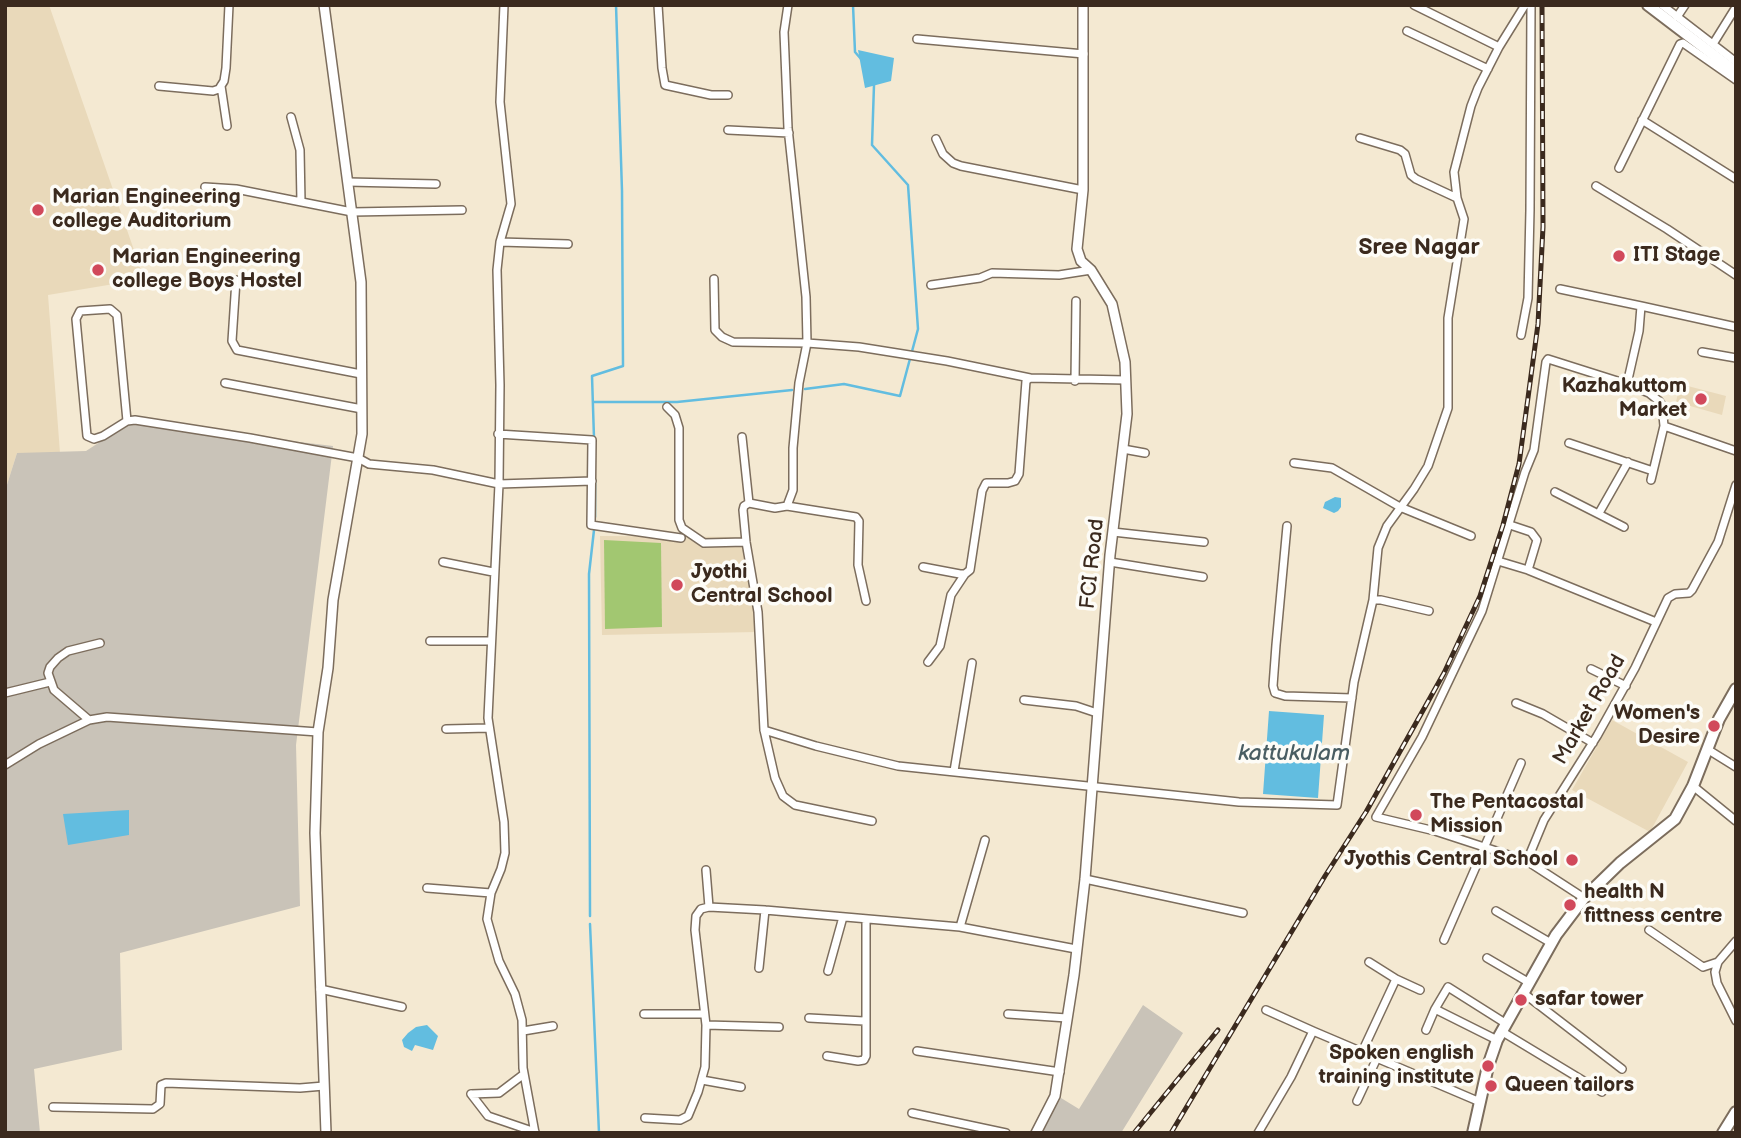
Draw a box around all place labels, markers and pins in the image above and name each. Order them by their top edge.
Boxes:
place label: Marian Engineering college Auditorium [52,185,241,235]
marker: Marian Engineering college Auditorium [30,202,46,218]
place label: ITI Stage [1633,243,1720,269]
place label: Marian Engineering college Boys Hostel [112,245,302,295]
marker: ITI Stage [1611,248,1627,264]
marker: Marian Engineering college Boys Hostel [90,262,106,278]
place label: Kazhakuttom Market [1562,374,1687,424]
marker: Kazhakuttom Market [1693,391,1709,407]
place label: Jyothi Central School [691,560,832,610]
marker: Jyothi Central School [669,577,685,593]
place label: Women's Desire [1614,701,1700,751]
marker: Women's Desire [1706,718,1722,734]
place label: The Pentacostal Mission [1430,790,1584,840]
marker: The Pentacostal Mission [1408,807,1424,823]
place label: Jyothis Central School [1344,847,1558,873]
marker: Jyothis Central School [1564,852,1580,868]
place label: health N fittness centre [1584,880,1722,930]
marker: health N fittness centre [1562,897,1578,913]
place label: safar tower [1535,987,1643,1013]
marker: safar tower [1513,992,1529,1008]
place label: Spoken english training institute [1319,1041,1474,1091]
marker: Spoken english training institute [1480,1058,1496,1074]
place label: Queen tailors [1505,1073,1634,1099]
marker: Queen tailors [1483,1078,1499,1094]

